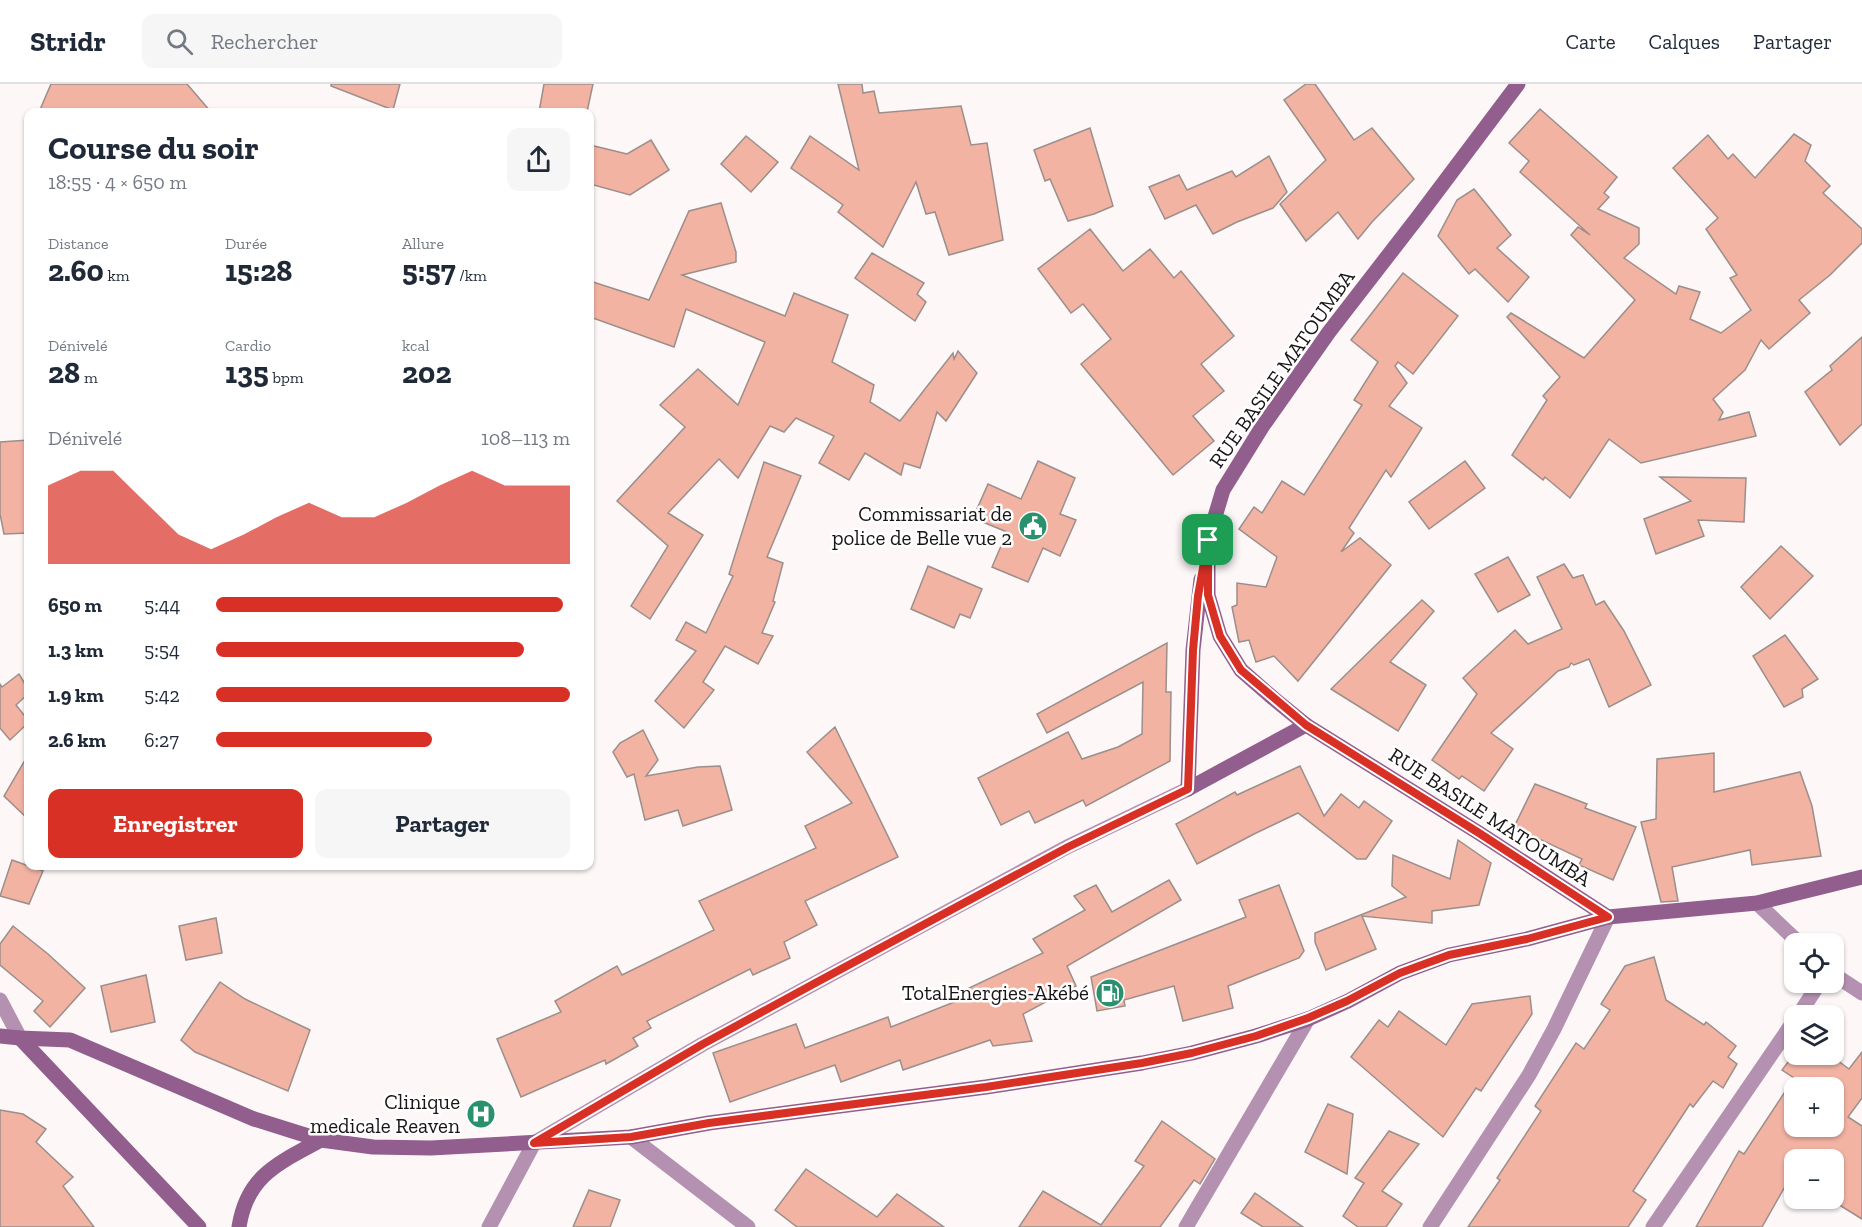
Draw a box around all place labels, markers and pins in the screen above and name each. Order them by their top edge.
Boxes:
place label: Commissariat de police de Belle vue 2 [832,501,1012,550]
public building icon: Commissariat de police de Belle vue 2 [1017,510,1049,542]
pin [1182,514,1233,565]
fuel station icon: TotalEnergies-Akébé [1094,977,1126,1009]
place label: TotalEnergies-Akébé [902,980,1089,1005]
place label: Clinique medicale Reaven [310,1089,460,1138]
hospital icon: Clinique medicale Reaven [465,1098,497,1130]

